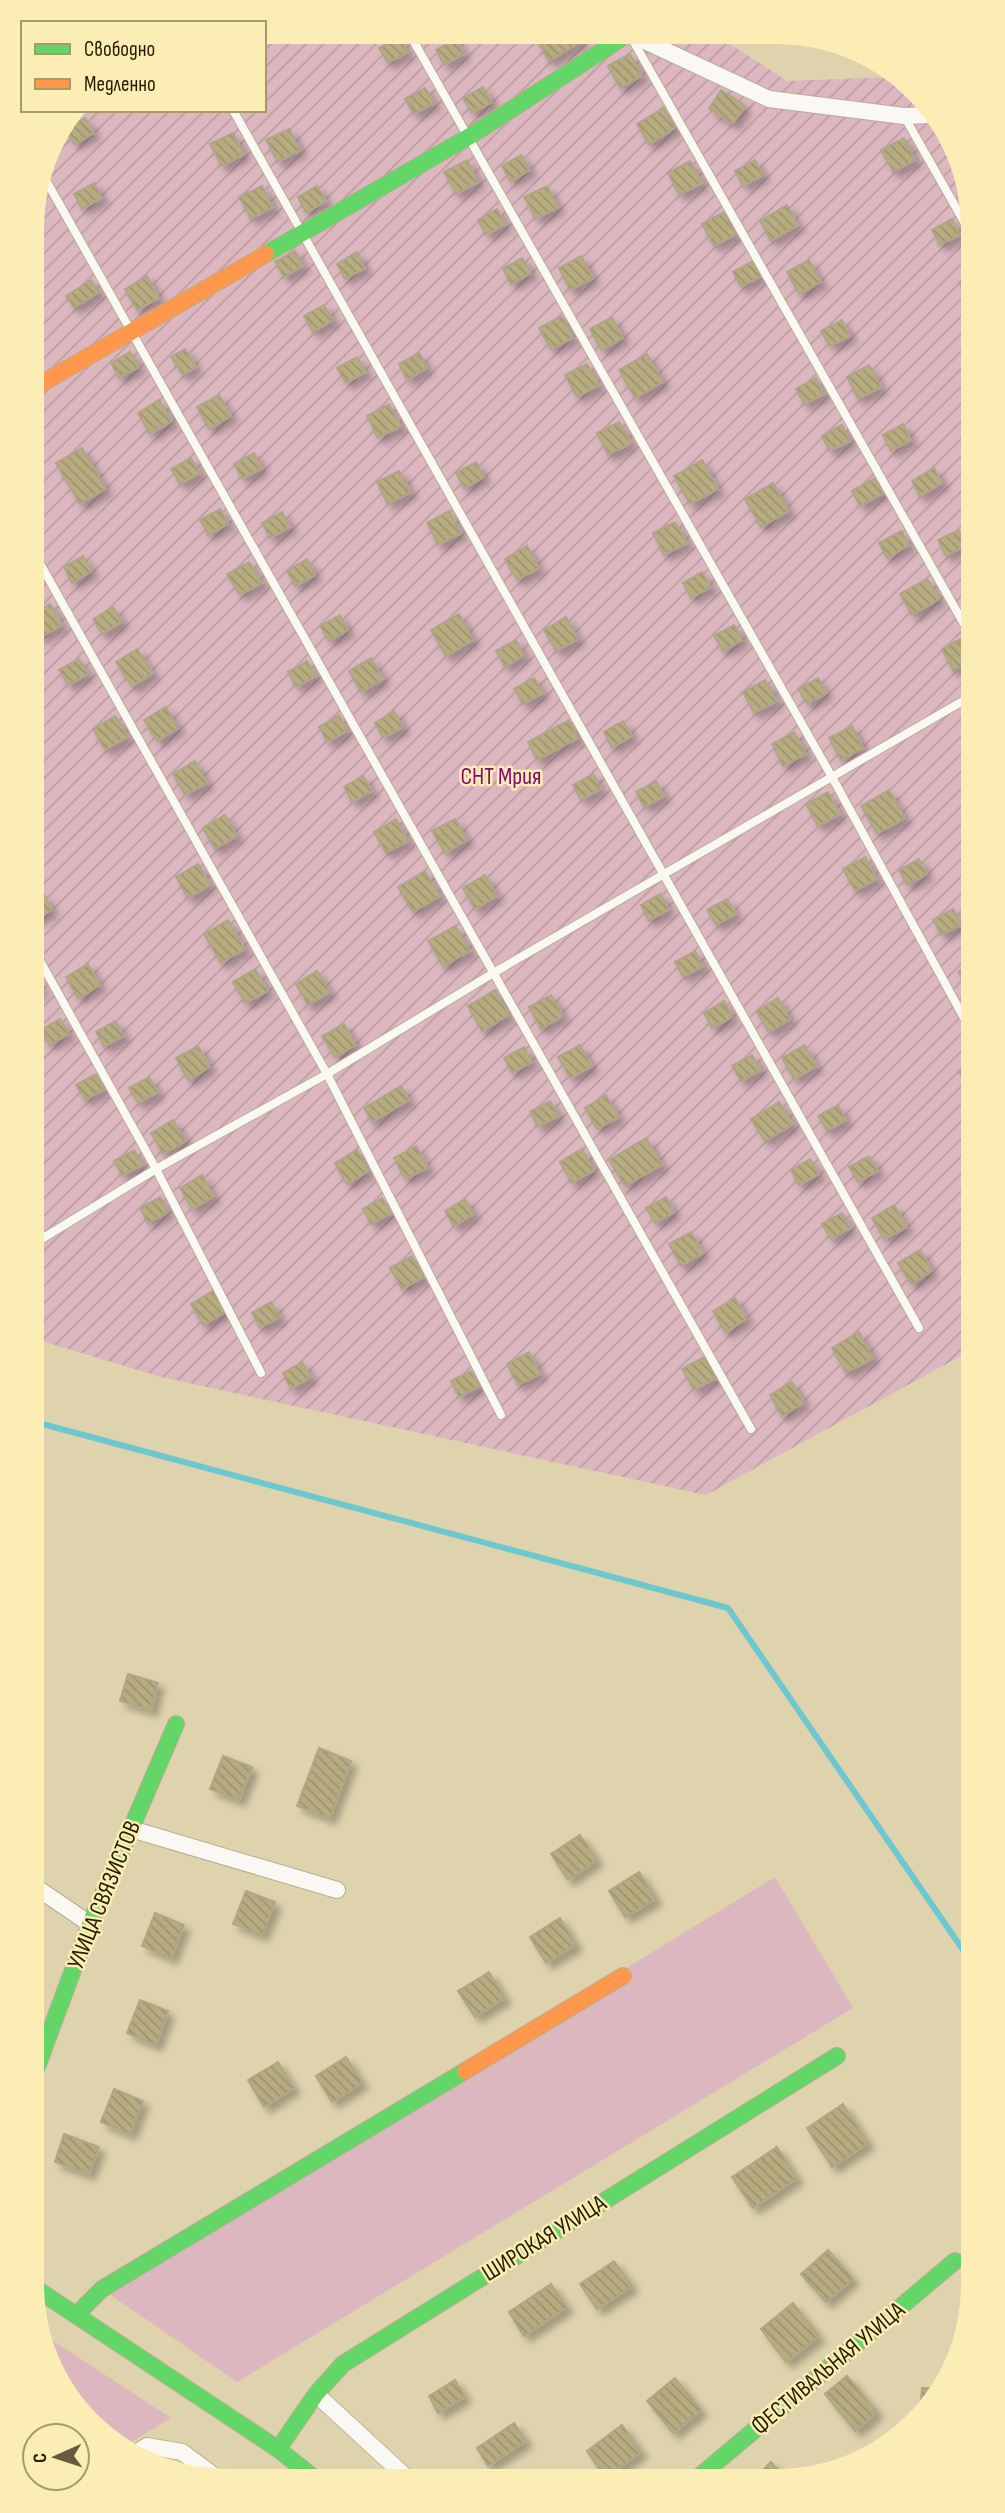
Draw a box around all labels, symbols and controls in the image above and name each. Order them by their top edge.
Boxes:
legend [21,21,266,112]
text: Свободно [84,37,155,62]
text: Медленно [84,72,156,97]
park label: СНТ Мрия [460,762,542,791]
street label: УЛИЦА СВЯЗИСТОВ [61,1817,147,1973]
street label: ШИРОКАЯ УЛИЦА [477,2188,612,2288]
street label: ФЕСТИВАЛЬНАЯ УЛИЦА [745,2295,911,2441]
north arrow [21,2422,91,2492]
text: С [29,2452,52,2463]

